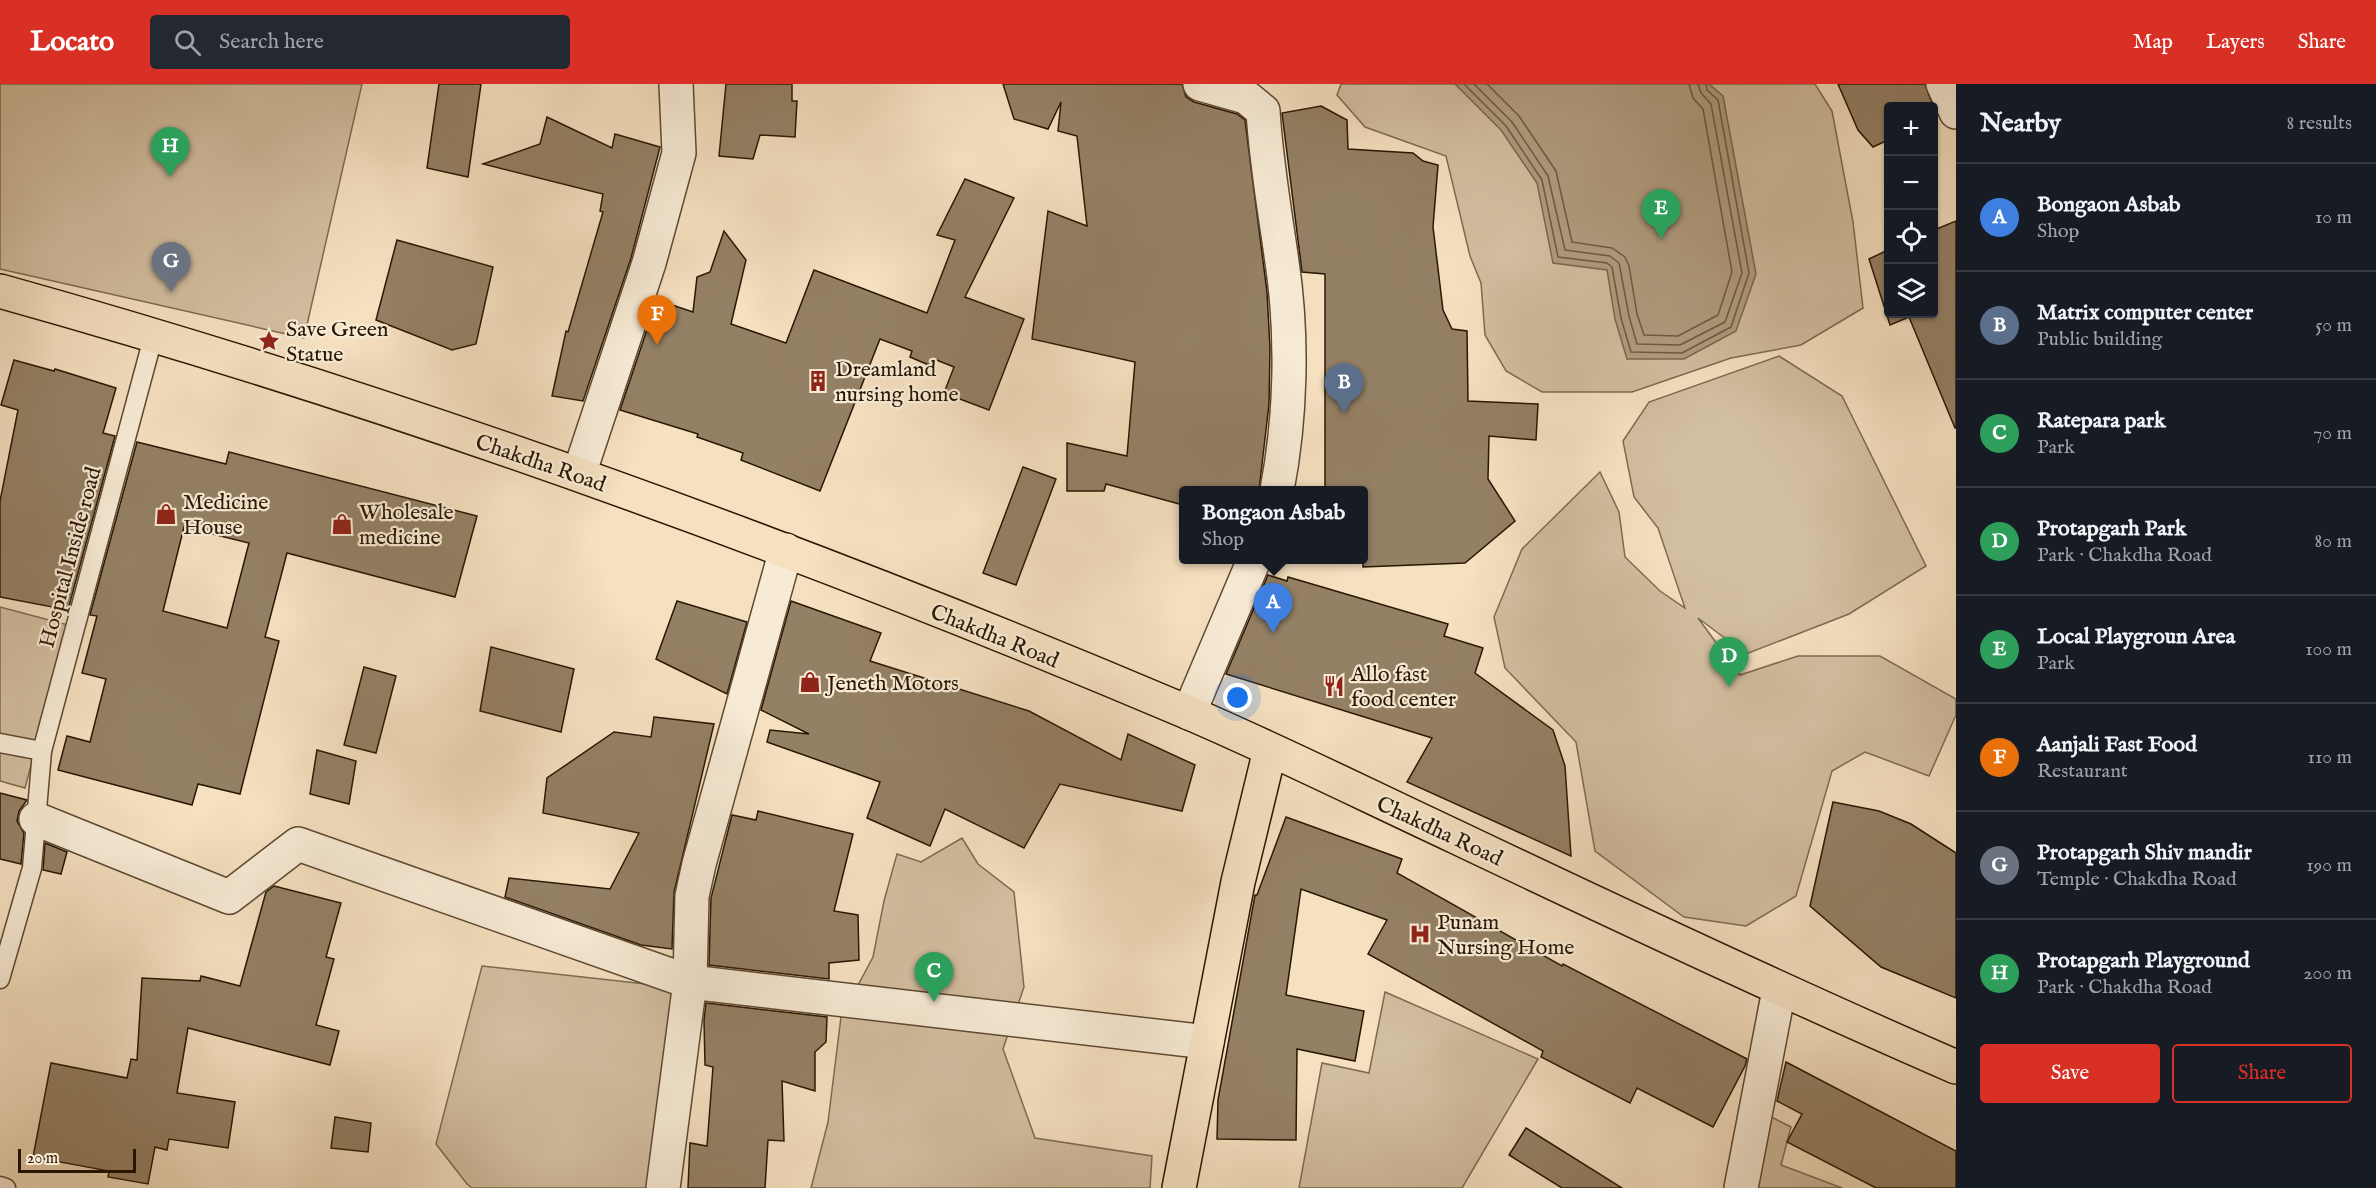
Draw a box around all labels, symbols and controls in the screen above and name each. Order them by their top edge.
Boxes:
search box [150,15,570,69]
text: Locato [30,25,114,60]
icon: search [171,26,204,59]
text: Search here [219,28,324,56]
text: Map [2133,29,2173,56]
text: Layers [2206,29,2265,56]
text: Share [2298,29,2346,56]
map controls [1884,102,1938,318]
button: + [1884,102,1938,156]
text: Nearby [1980,107,2061,140]
text: 8 results [2286,111,2352,136]
pin: H [150,128,190,177]
button: − [1884,156,1938,210]
pin: E [1642,190,1680,239]
text: Bongaon Asbab [2037,191,2180,219]
text: A [1993,205,2006,230]
text: 10 m [2315,205,2352,230]
button: locate [1884,210,1938,264]
text: Shop [2037,219,2079,244]
pin: G [152,242,190,292]
button: layers [1884,264,1938,318]
pin: F [638,296,676,345]
text: Matrix computer center [2037,299,2253,327]
text: B [1993,313,2006,338]
text: 50 m [2315,313,2352,338]
place label: Save Green Statue [286,316,389,369]
text: Public building [2037,327,2162,352]
place icon: Save Green Statue [257,329,281,353]
place label: Dreamland nursing home [835,356,959,409]
pin: B [1324,364,1364,413]
building icon: Dreamland nursing home [806,369,830,393]
text: Ratepara park [2037,407,2166,435]
text: C [1992,421,2007,446]
text: 70 m [2313,421,2352,446]
street label: Chakdha Road [471,428,609,499]
text: Park [2037,435,2075,460]
street label: Hospital Inside road [33,464,109,651]
popup [1179,486,1368,564]
place label: Medicine House [183,489,268,542]
place label: Wholesale medicine [359,499,454,552]
text: Bongaon Asbab [1202,499,1345,527]
shop icon: Medicine House [154,502,178,526]
shop icon: Wholesale medicine [330,512,354,536]
text: Protapgarh Park [2037,515,2186,543]
text: Shop [1202,527,1244,552]
text: D [1991,529,2008,554]
text: 80 m [2315,529,2352,554]
text: Park · Chakdha Road [2037,543,2212,568]
pin: A [1254,584,1292,633]
street label: Chakdha Road [926,598,1063,675]
text: Local Playgroun Area [2037,623,2235,651]
text: E [1993,637,2006,662]
text: 100 m [2305,637,2352,662]
pin: D [1710,638,1748,687]
text: Park [2037,651,2075,676]
place label: Allo fast food center [1350,661,1456,714]
shop icon: Jeneth Motors [798,670,822,694]
place label: Jeneth Motors [824,670,959,698]
restaurant icon: Allo fast food center [1322,674,1346,698]
your location [1223,683,1252,712]
text: Aanjali Fast Food [2037,731,2197,759]
text: F [1993,745,2006,770]
text: 110 m [2308,745,2352,770]
text: Restaurant [2037,759,2128,784]
street label: Chakdha Road [1372,790,1507,873]
text: Protapgarh Shiv mandir [2037,839,2252,867]
text: G [1992,853,2007,878]
text: 190 m [2306,853,2352,878]
text: Temple · Chakdha Road [2037,867,2237,892]
place label: Punam Nursing Home [1437,909,1574,962]
hospital icon: Punam Nursing Home [1408,922,1432,946]
text: Protapgarh Playground [2037,947,2250,975]
pin: C [914,952,954,1002]
text: H [1991,961,2008,986]
text: 200 m [2303,961,2352,986]
text: Park · Chakdha Road [2037,975,2212,1000]
button: Save [1980,1044,2160,1103]
button: Share [2172,1044,2352,1103]
scale bar [18,1146,136,1174]
text: 20 m [27,1149,58,1169]

